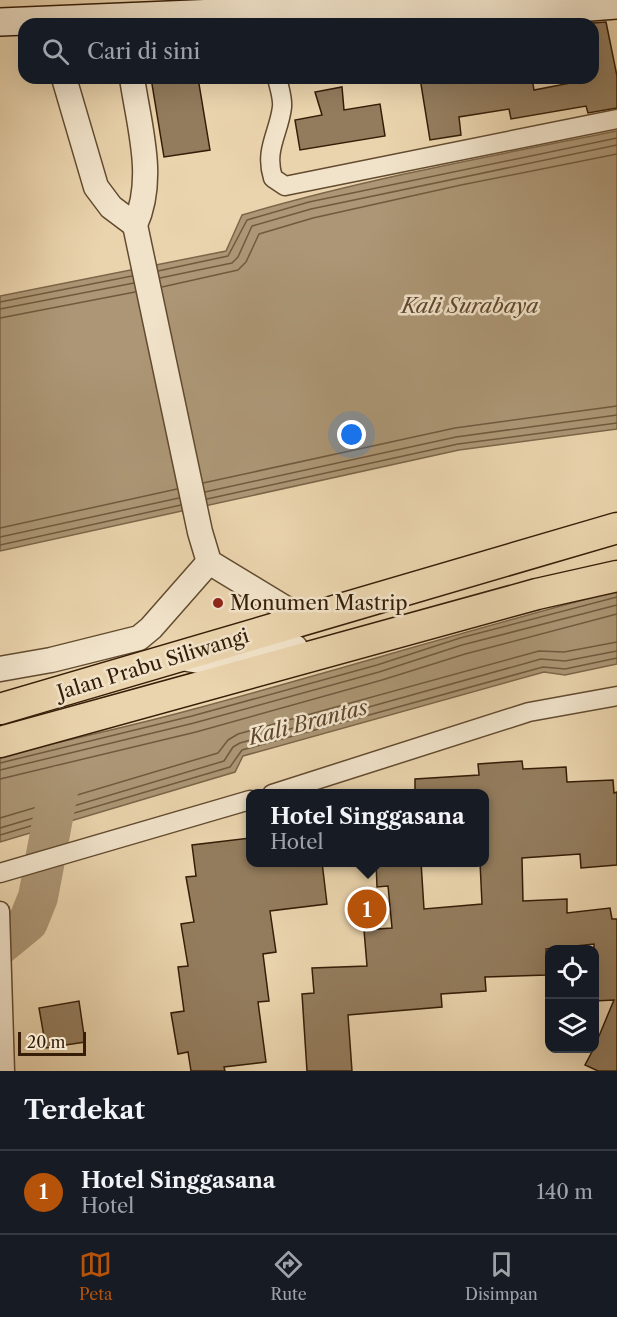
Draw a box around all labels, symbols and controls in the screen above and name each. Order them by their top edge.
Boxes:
search box [18,18,599,84]
icon: search [39,35,72,68]
text: Cari di sini [87,38,200,65]
water label: Kali Surabaya [400,293,539,318]
your location [337,420,366,449]
place label: Monumen Mastrip [230,591,408,615]
marker: Monumen Mastrip [211,596,225,610]
street label: Jalan Prabu Siliwangi [51,623,252,705]
water label: Kali Brantas [244,694,371,750]
popup [246,789,489,867]
text: Hotel Singgasana [270,803,465,830]
text: Hotel [270,830,323,854]
pin: 1 [348,886,386,932]
map controls [545,945,599,1053]
button: locate [545,945,599,999]
button: layers [545,999,599,1053]
scale bar [18,1029,86,1056]
text: 20 m [27,1032,66,1052]
text: Terdekat [24,1094,145,1126]
text: Hotel Singgasana [81,1167,276,1194]
text: 1 [39,1180,48,1204]
text: 140 m [536,1180,593,1204]
text: Hotel [81,1194,134,1218]
tab: Peta [79,1248,112,1304]
tab: Rute [271,1248,307,1304]
tab: Disimpan [465,1248,538,1304]

